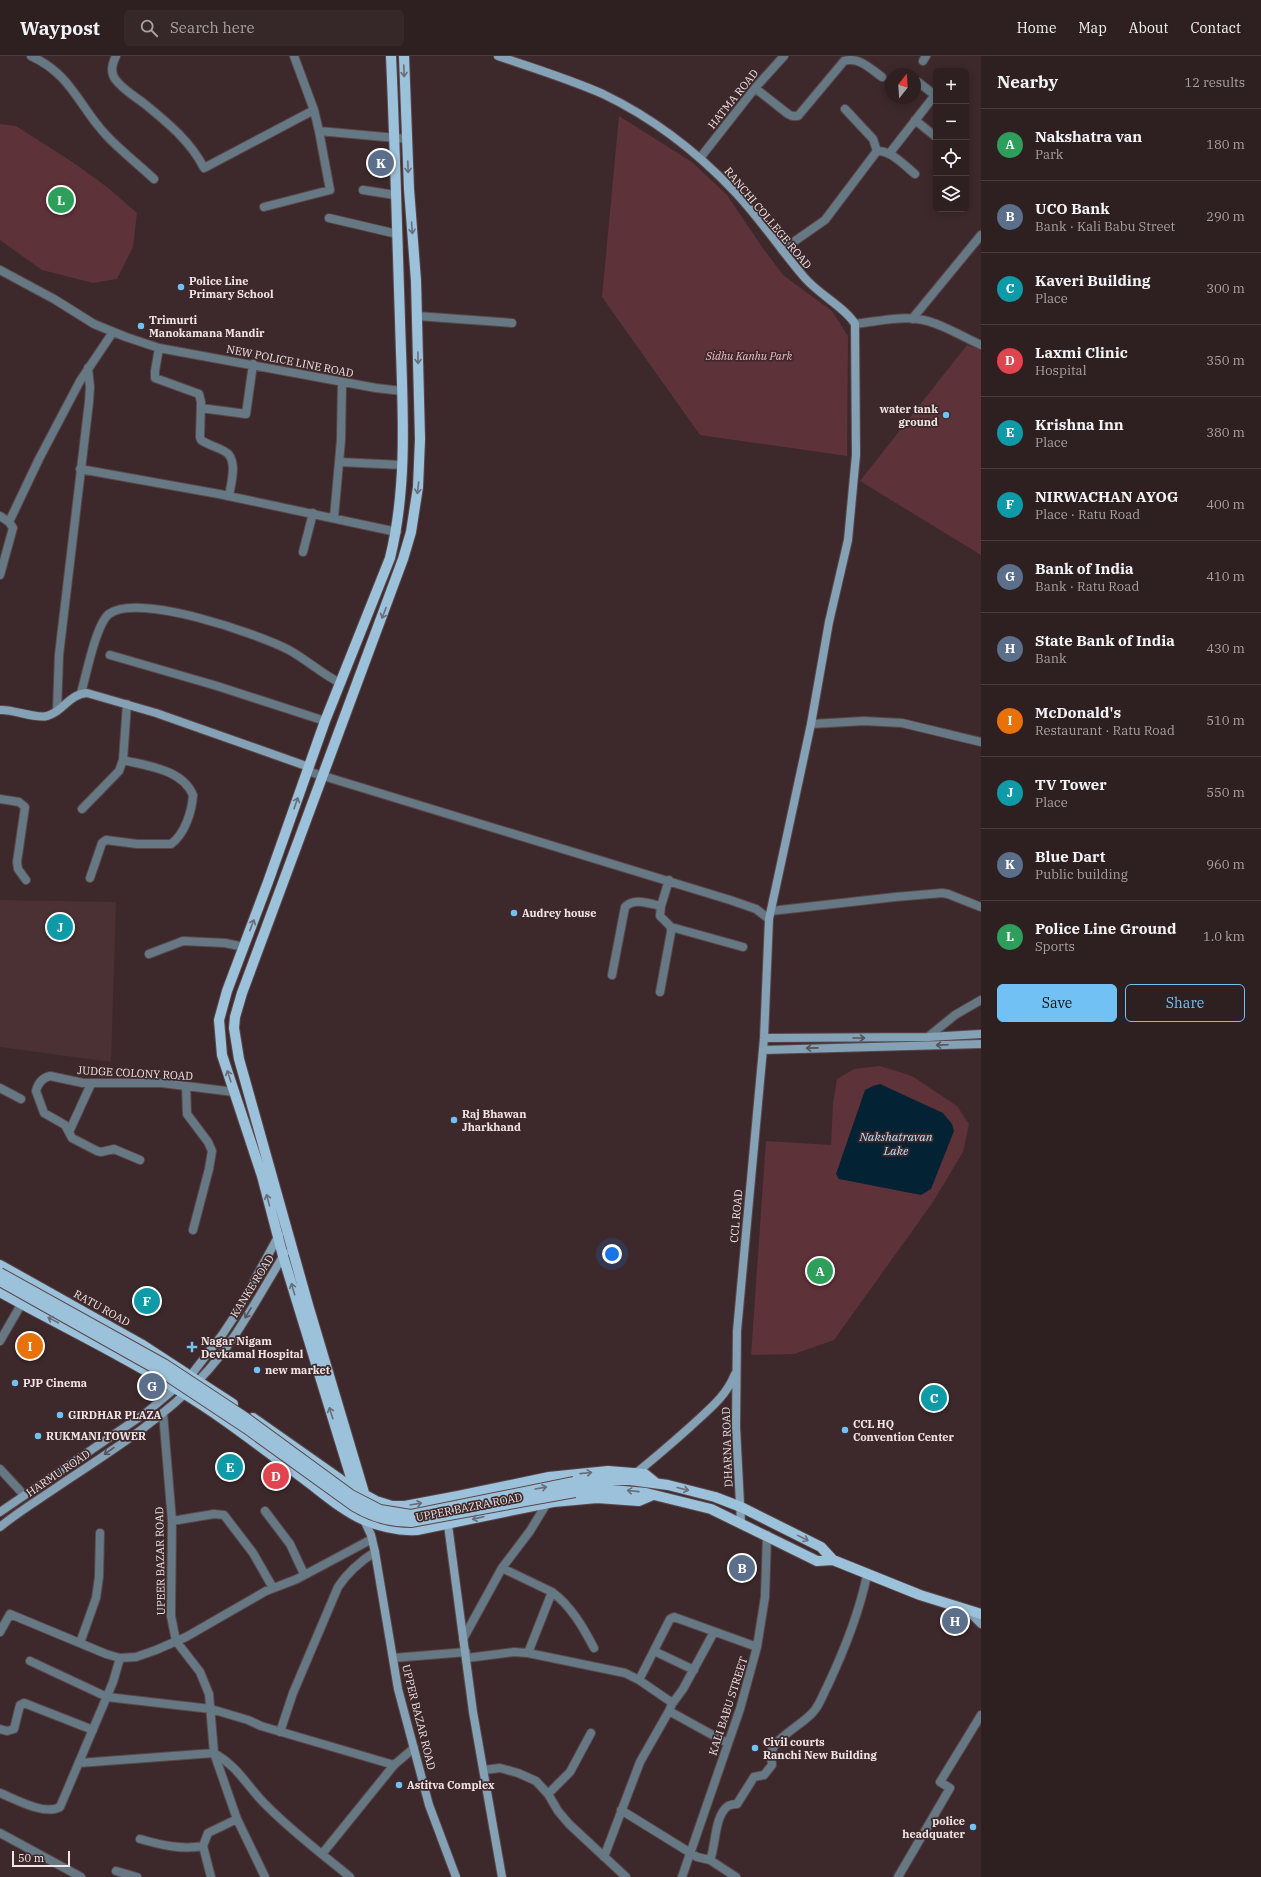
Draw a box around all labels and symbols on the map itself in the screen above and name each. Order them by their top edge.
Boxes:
one-way arrow [401,64,408,77]
street label: HATMA ROAD [705,66,761,132]
north arrow [885,68,921,104]
pin: K [368,148,394,178]
one-way arrow [405,160,412,173]
street label: RANCHI COLLEGE ROAD [721,164,815,272]
pin: L [48,185,74,215]
one-way arrow [409,221,416,234]
place label: Police Line Primary School [189,274,274,301]
marker: Police Line Primary School [176,282,186,292]
place label: Trimurti Manokamana Mandir [149,313,265,340]
marker: Trimurti Manokamana Mandir [136,321,146,331]
street label: NEW POLICE LINE ROAD [225,342,355,380]
park label: Sidhu Kanhu Park [705,349,792,363]
one-way arrow [414,351,422,364]
place label: water tank ground [880,402,938,429]
marker: water tank ground [941,410,951,420]
one-way arrow [414,481,422,494]
one-way arrow [380,606,388,618]
one-way arrow [293,797,300,810]
place label: Audrey house [522,906,596,920]
marker: Audrey house [509,908,519,918]
pin: J [47,912,73,942]
one-way arrow [248,920,256,932]
one-way arrow [852,1034,865,1041]
one-way arrow [936,1041,949,1049]
one-way arrow [806,1045,819,1052]
street label: JUDGE COLONY ROAD [77,1063,193,1083]
one-way arrow [225,1070,232,1083]
place label: Raj Bhawan Jharkhand [462,1107,526,1134]
marker: Raj Bhawan Jharkhand [449,1115,459,1125]
water label: Nakshatravan Lake [858,1129,933,1158]
street label: CCL ROAD [727,1189,745,1243]
one-way arrow [264,1194,271,1207]
your location [602,1244,622,1264]
street label: KANKE ROAD [227,1252,277,1320]
pin: A [807,1256,833,1286]
one-way arrow [289,1283,296,1296]
pin: F [134,1286,160,1316]
street label: RATU ROAD [71,1287,133,1329]
one-way arrow [244,1307,252,1319]
one-way arrow [47,1316,59,1323]
pin: I [17,1331,43,1361]
place label: Nagar Nigam Devkamal Hospital [201,1334,304,1361]
marker: Nagar Nigam Devkamal Hospital [186,1341,198,1353]
place label: new market [265,1363,330,1377]
marker: new market [252,1365,262,1375]
pin: G [139,1371,165,1401]
place label: PJP Cinema [23,1376,87,1390]
marker: PJP Cinema [10,1378,20,1388]
pin: C [921,1383,947,1413]
street label: DHARNA ROAD [719,1406,735,1487]
place label: GIRDHAR PLAZA [68,1408,162,1422]
one-way arrow [327,1408,335,1420]
marker: GIRDHAR PLAZA [55,1410,65,1420]
place label: CCL HQ Convention Center [853,1417,954,1444]
marker: CCL HQ Convention Center [840,1425,850,1435]
place label: RUKMANI TOWER [46,1429,146,1443]
marker: RUKMANI TOWER [33,1431,43,1441]
street label: HARMU ROAD [23,1446,93,1500]
one-way arrow [104,1447,115,1455]
pin: E [217,1452,243,1482]
pin: D [263,1461,289,1491]
one-way arrow [579,1469,592,1477]
one-way arrow [534,1484,547,1492]
one-way arrow [676,1485,689,1493]
one-way arrow [627,1488,640,1495]
street label: UPPER BAZRA ROAD [414,1490,524,1524]
one-way arrow [410,1500,423,1508]
street label: UPEER BAZAR ROAD [152,1506,168,1615]
one-way arrow [472,1515,485,1523]
one-way arrow [796,1534,808,1542]
pin: B [729,1553,755,1583]
pin: H [942,1606,968,1636]
street label: KALI BABU STREET [705,1655,751,1757]
street label: UPPER BAZAR ROAD [399,1663,439,1771]
place label: Civil courts Ranchi New Building [763,1735,878,1762]
marker: Civil courts Ranchi New Building [750,1743,760,1753]
place label: Astitva Complex [407,1778,495,1792]
marker: Astitva Complex [394,1780,404,1790]
place label: police headquater [902,1814,966,1841]
marker: police headquater [968,1822,978,1832]
scale bar [12,1849,70,1868]

